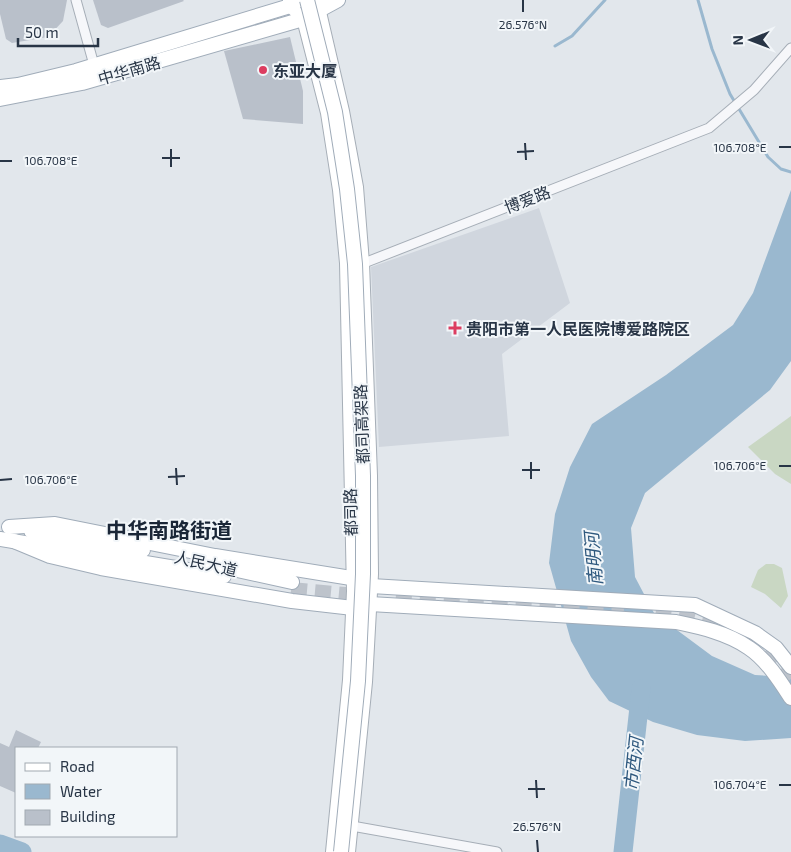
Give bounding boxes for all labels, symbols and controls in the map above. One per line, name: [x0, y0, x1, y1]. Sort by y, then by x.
scale bar: [18, 15, 98, 47]
north arrow: [726, 15, 776, 65]
text: 26.576°N: [499, 17, 547, 31]
text: 50 m: [25, 23, 59, 41]
text: N: [729, 35, 746, 45]
street label: 中华南路: [96, 52, 162, 88]
place label: 东亚大厦: [273, 61, 337, 80]
marker: 东亚大厦: [257, 64, 269, 76]
text: 106.708°E: [714, 140, 767, 154]
text: 106.708°E: [25, 153, 78, 167]
street label: 博爱路: [501, 182, 553, 216]
place label: 贵阳市第一人民医院博爱路院区: [466, 319, 690, 338]
marker: 贵阳市第一人民医院博爱路院区: [448, 321, 462, 335]
street label: 都司高架路: [350, 384, 372, 464]
text: 106.706°E: [714, 458, 767, 472]
text: 106.706°E: [25, 472, 78, 486]
street label: 都司路: [340, 488, 360, 536]
district label: 中华南路街道: [106, 517, 232, 542]
water label: 南明河: [579, 528, 606, 587]
street label: 人民大道: [173, 547, 239, 579]
water label: 市西河: [619, 733, 647, 792]
legend: [15, 747, 178, 837]
text: Road: [60, 757, 95, 775]
text: 106.704°E: [713, 777, 767, 791]
text: Water: [60, 782, 102, 800]
text: Building: [60, 807, 116, 825]
text: 26.576°N: [513, 819, 561, 833]

